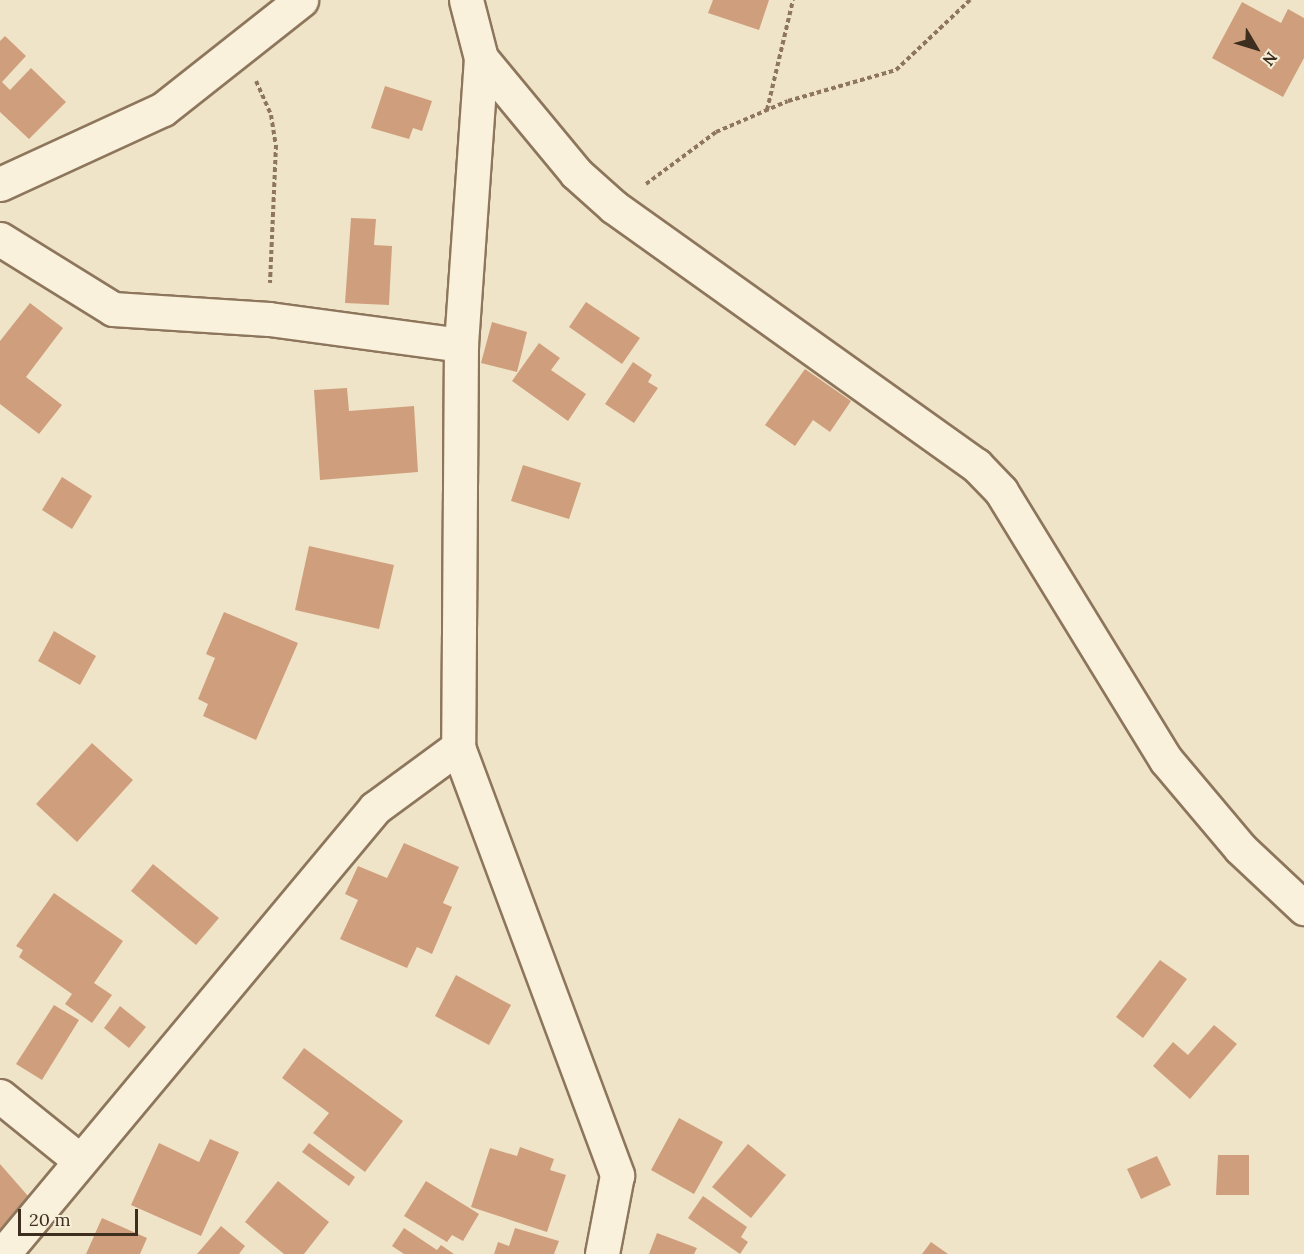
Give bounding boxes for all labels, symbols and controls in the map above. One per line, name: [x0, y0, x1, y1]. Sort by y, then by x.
north arrow: [1226, 18, 1286, 78]
text: N: [1258, 48, 1282, 70]
scale bar: [21, 1197, 141, 1235]
text: 20 m: [29, 1208, 71, 1231]

